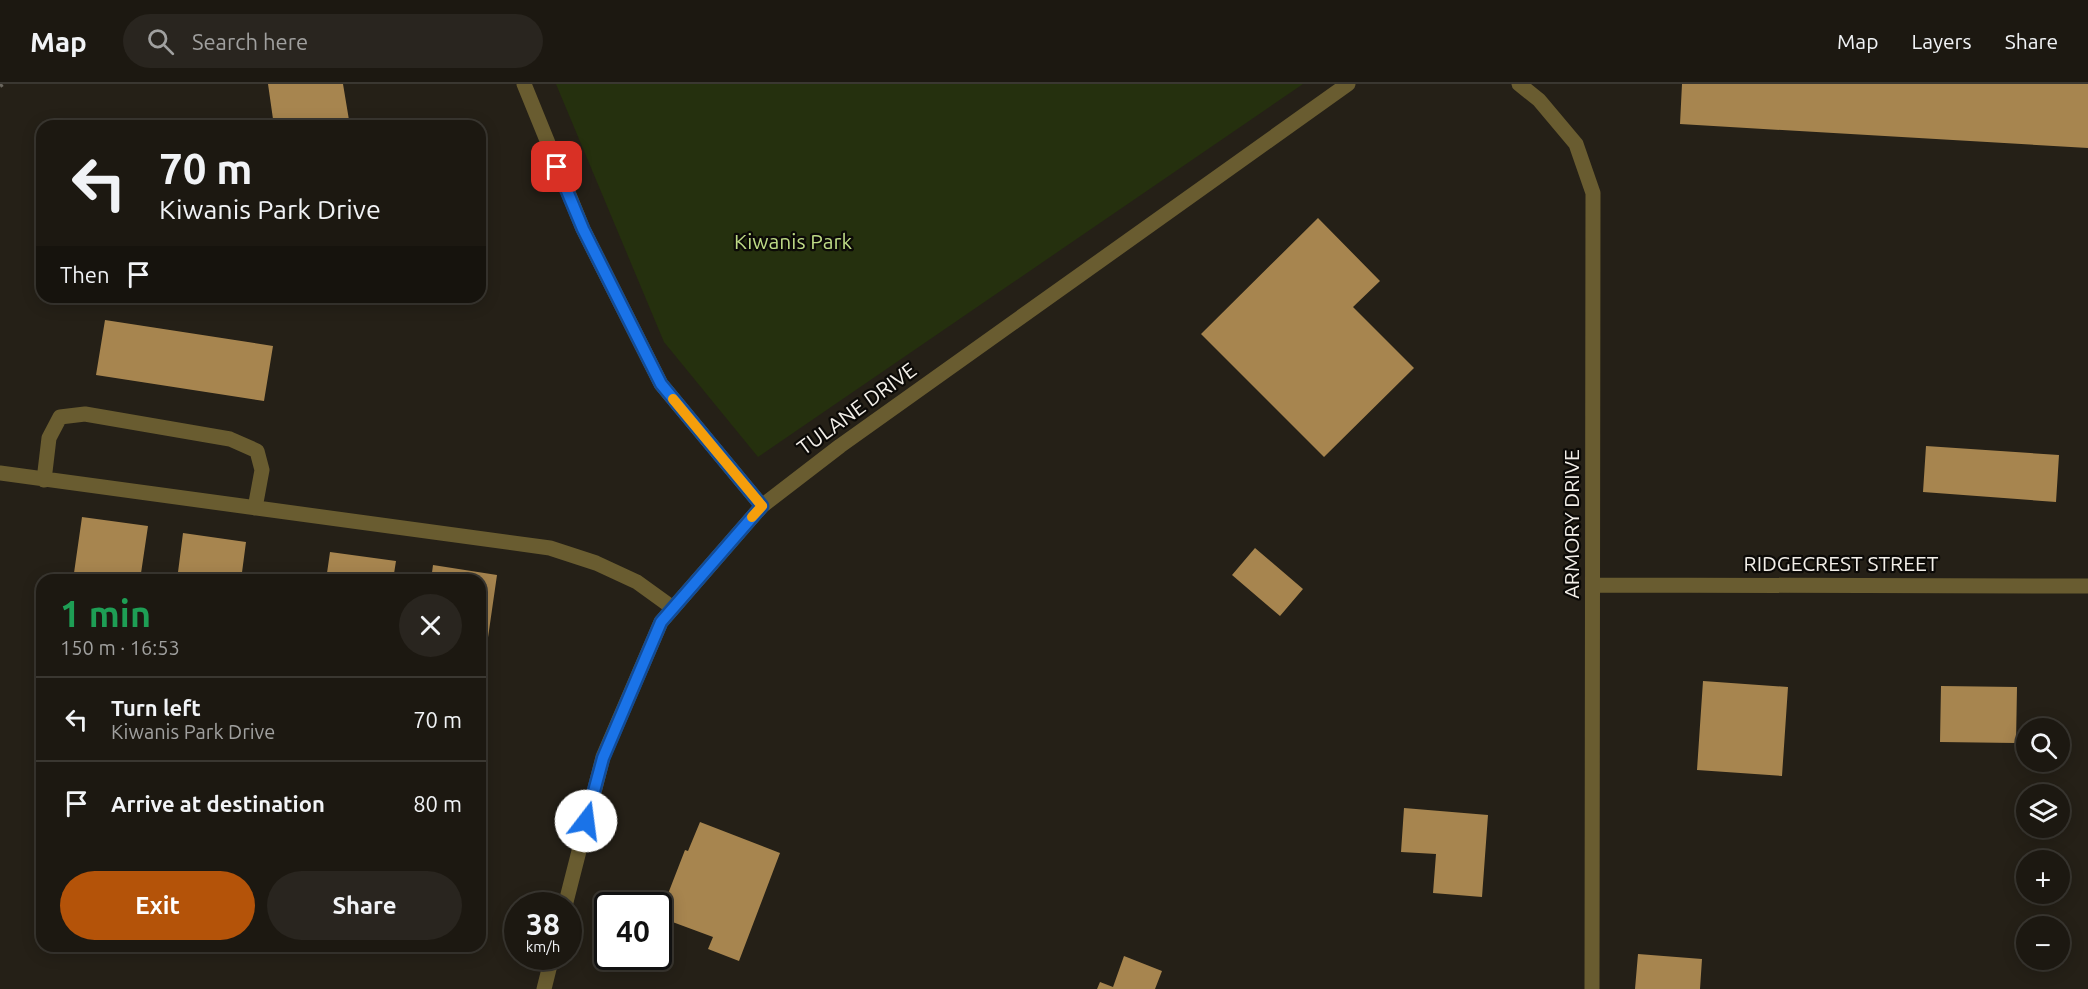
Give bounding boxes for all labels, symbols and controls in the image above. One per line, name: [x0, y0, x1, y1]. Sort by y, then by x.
search box: [123, 14, 543, 68]
icon: search: [144, 25, 177, 58]
text: Map: [30, 26, 87, 57]
text: Search here: [192, 29, 308, 54]
text: Map: [1837, 29, 1878, 53]
text: Layers: [1911, 29, 1972, 53]
text: Share: [2005, 29, 2058, 53]
pin: [531, 141, 582, 192]
icon: left: [60, 144, 138, 222]
text: 70 m: [159, 145, 253, 192]
icon: arrive: [540, 150, 573, 183]
text: Kiwanis Park Drive: [159, 194, 381, 224]
park label: Kiwanis Park: [734, 229, 852, 253]
icon: arrive: [122, 258, 155, 291]
text: Then: [60, 262, 110, 287]
street label: TULANE DRIVE: [792, 357, 920, 459]
street label: ARMORY DRIVE: [1559, 449, 1583, 599]
street label: RIDGECREST STREET: [1744, 551, 1939, 575]
text: 1 min: [60, 593, 151, 634]
button: close: [399, 594, 462, 657]
text: 150 m · 16:53: [60, 636, 180, 659]
text: Turn left: [111, 695, 201, 720]
icon: left: [60, 703, 93, 736]
text: 70 m: [413, 707, 462, 732]
map controls: [2016, 718, 2070, 970]
button: search: [2016, 718, 2070, 772]
text: Kiwanis Park Drive: [111, 720, 275, 743]
button: layers: [2016, 784, 2070, 838]
icon: arrive: [60, 787, 93, 820]
position arrow: [554, 789, 618, 853]
text: Arrive at destination: [111, 791, 325, 816]
text: 80 m: [413, 791, 462, 816]
button: +: [2016, 850, 2070, 904]
button: Exit: [60, 871, 255, 940]
button: Share: [267, 871, 462, 940]
speed limit sign: 40: [594, 892, 672, 970]
text: 38: [526, 907, 560, 941]
button: −: [2016, 916, 2070, 970]
text: km/h: [526, 938, 560, 955]

